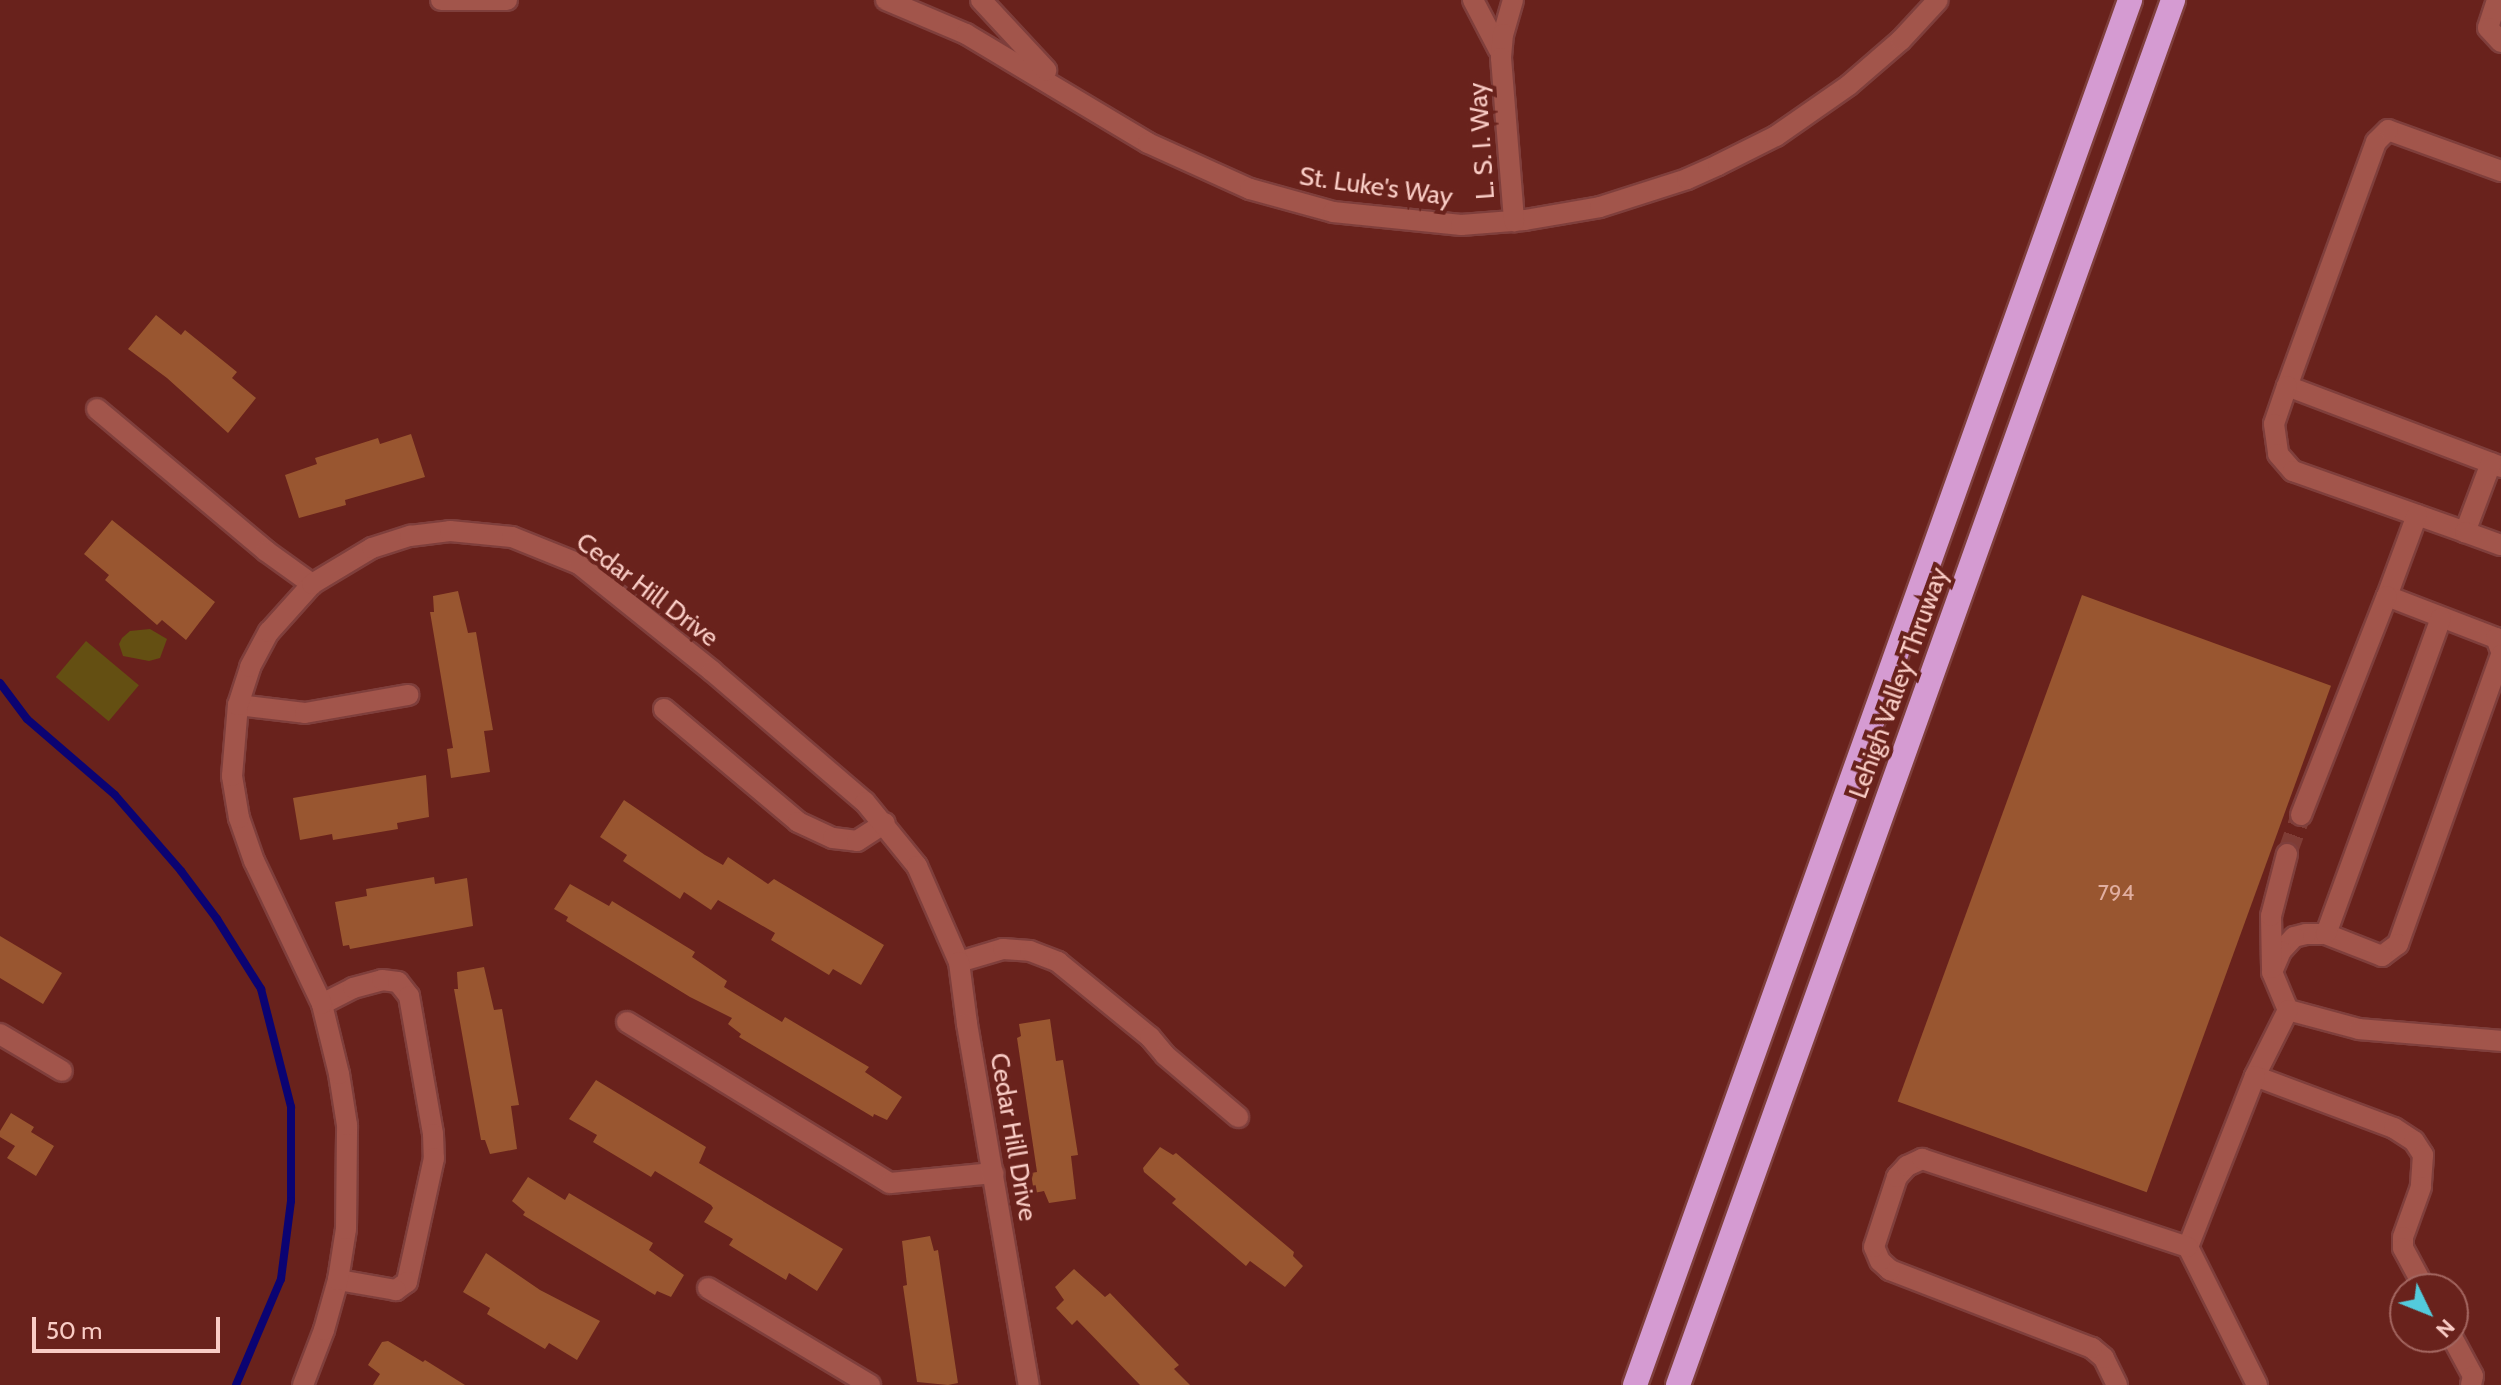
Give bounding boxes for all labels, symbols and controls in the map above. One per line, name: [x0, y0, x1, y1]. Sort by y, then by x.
street label: L. S. I. Way: [1462, 81, 1502, 201]
street label: St. Luke's Way: [1297, 161, 1455, 213]
street label: Cedar Hill Drive: [570, 526, 724, 654]
street label: Lehigh Valley Thruway: [1843, 563, 1955, 803]
house number: 794: [2098, 880, 2134, 906]
street label: Cedar Hill Drive: [983, 1051, 1043, 1223]
north arrow: [2389, 1273, 2469, 1353]
scale bar: [36, 1301, 224, 1351]
text: N: [2430, 1313, 2461, 1343]
text: 50 m: [46, 1316, 102, 1345]

